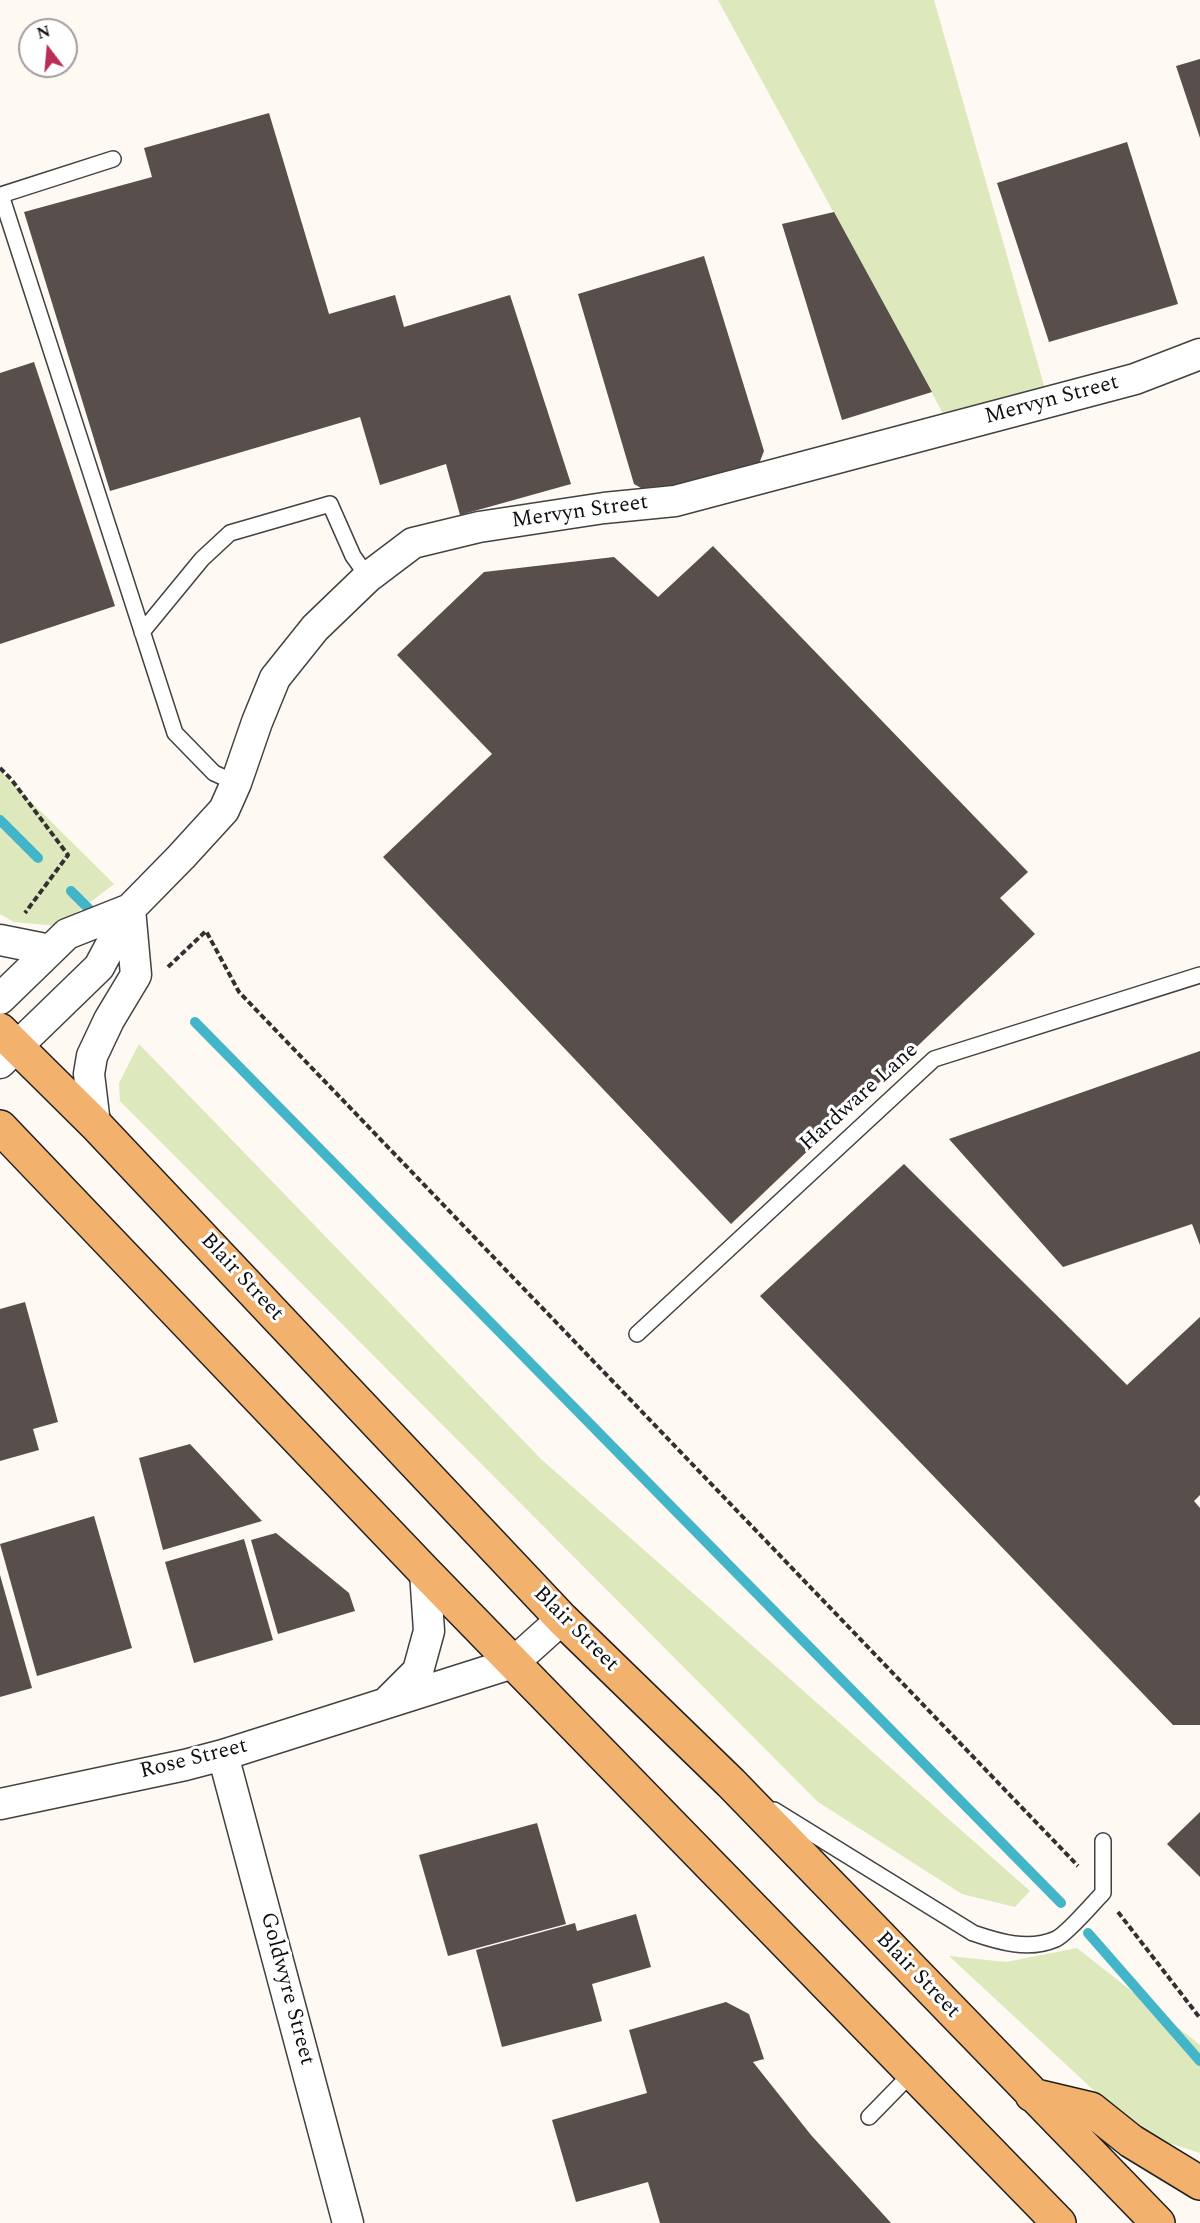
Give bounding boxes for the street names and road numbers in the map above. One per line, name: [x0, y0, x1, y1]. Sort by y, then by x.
street label: Mervyn Street: [982, 370, 1122, 432]
street label: Mervyn Street: [510, 490, 650, 536]
street label: Hardware Lane: [795, 1038, 925, 1158]
street label: Blair Street: [194, 1229, 288, 1327]
street label: Blair Street: [527, 1582, 623, 1678]
street label: Rose Street: [138, 1734, 250, 1786]
street label: Goldwyre Street: [253, 1910, 319, 2068]
street label: Blair Street: [869, 1927, 965, 2025]

